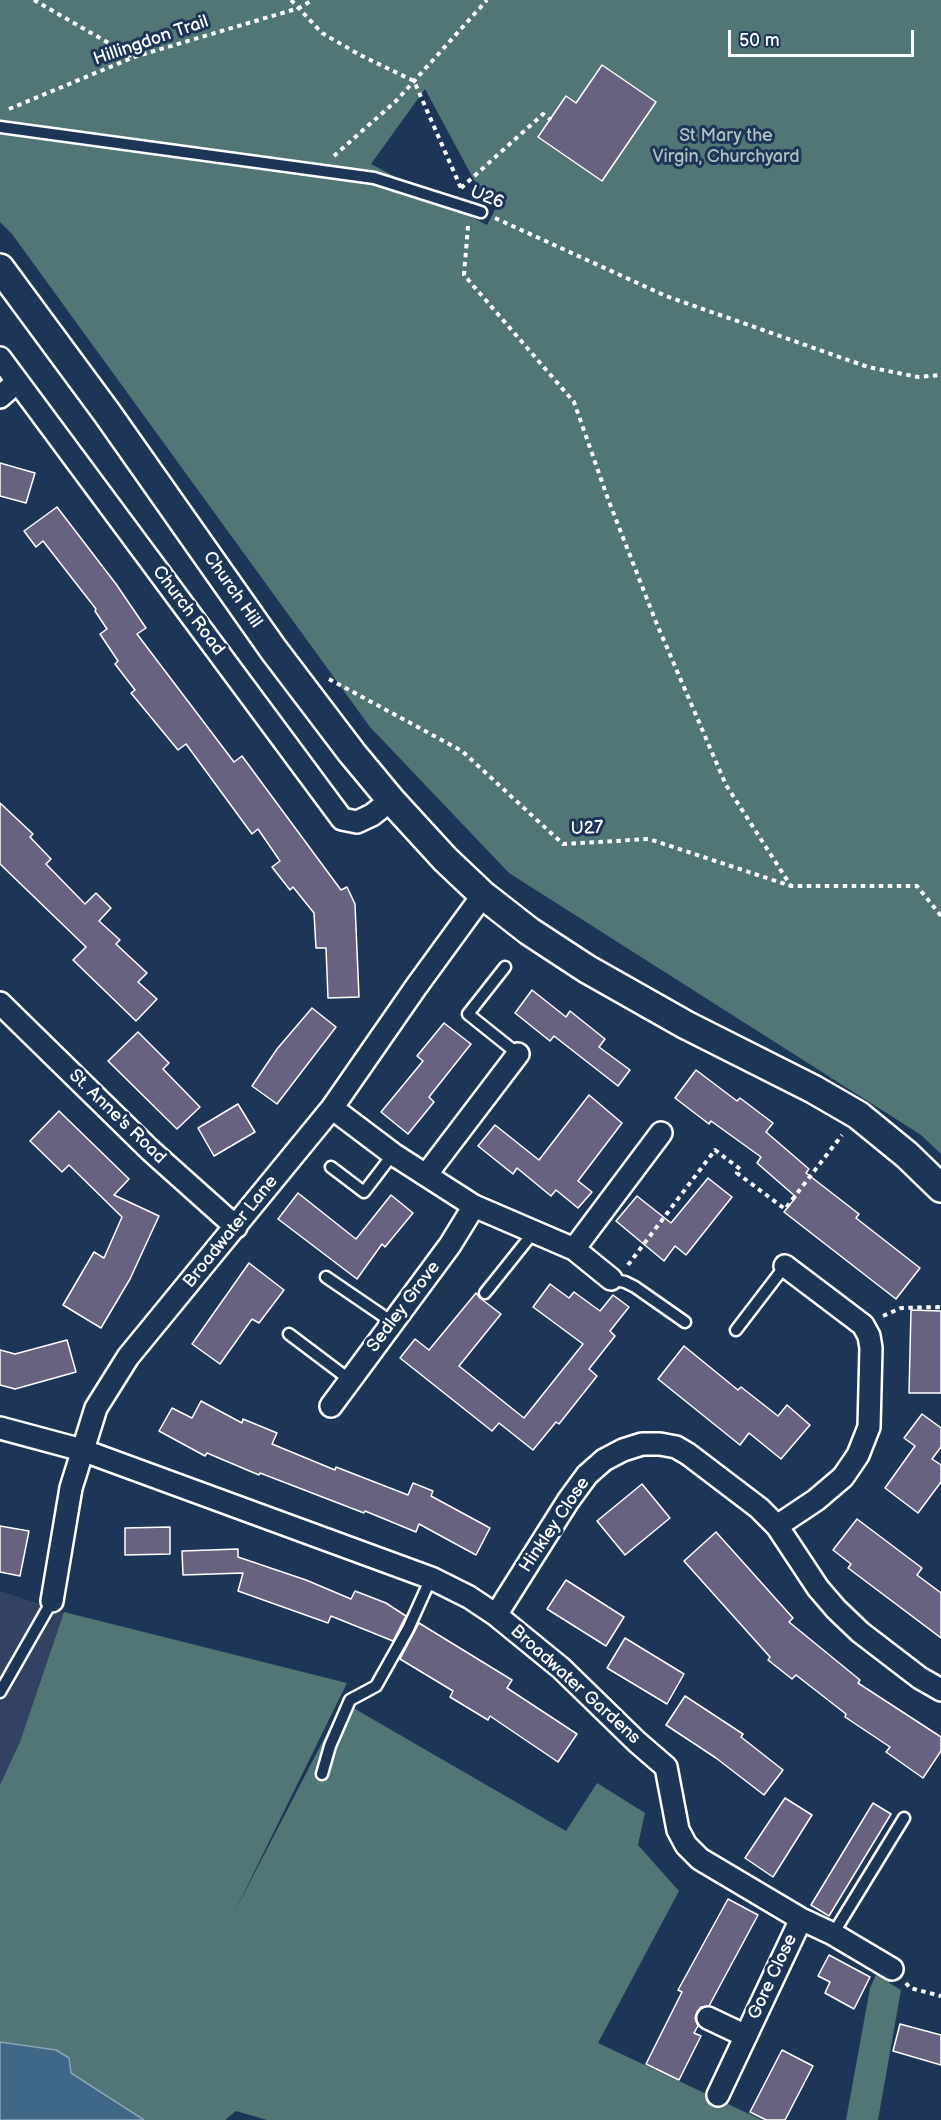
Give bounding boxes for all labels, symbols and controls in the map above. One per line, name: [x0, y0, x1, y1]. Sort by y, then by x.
street label: Hillingdon Trail: [91, 11, 211, 71]
scale bar: [731, 18, 917, 56]
text: 50 m: [739, 30, 780, 51]
park label: St Mary the Virgin, Churchyard: [652, 125, 800, 168]
street label: U26: [467, 182, 507, 214]
street label: Church Hill: [198, 548, 266, 632]
street label: Church Road: [147, 562, 229, 660]
street label: U27: [570, 817, 604, 841]
street label: St. Anne's Road: [64, 1065, 170, 1169]
street label: Broadwater Lane: [179, 1171, 283, 1293]
street label: Sedley Grove: [363, 1257, 445, 1357]
street label: Hinkley Close: [515, 1473, 595, 1577]
street label: Broadwater Gardens: [506, 1621, 644, 1749]
street label: Gore Close: [744, 1931, 802, 2023]

